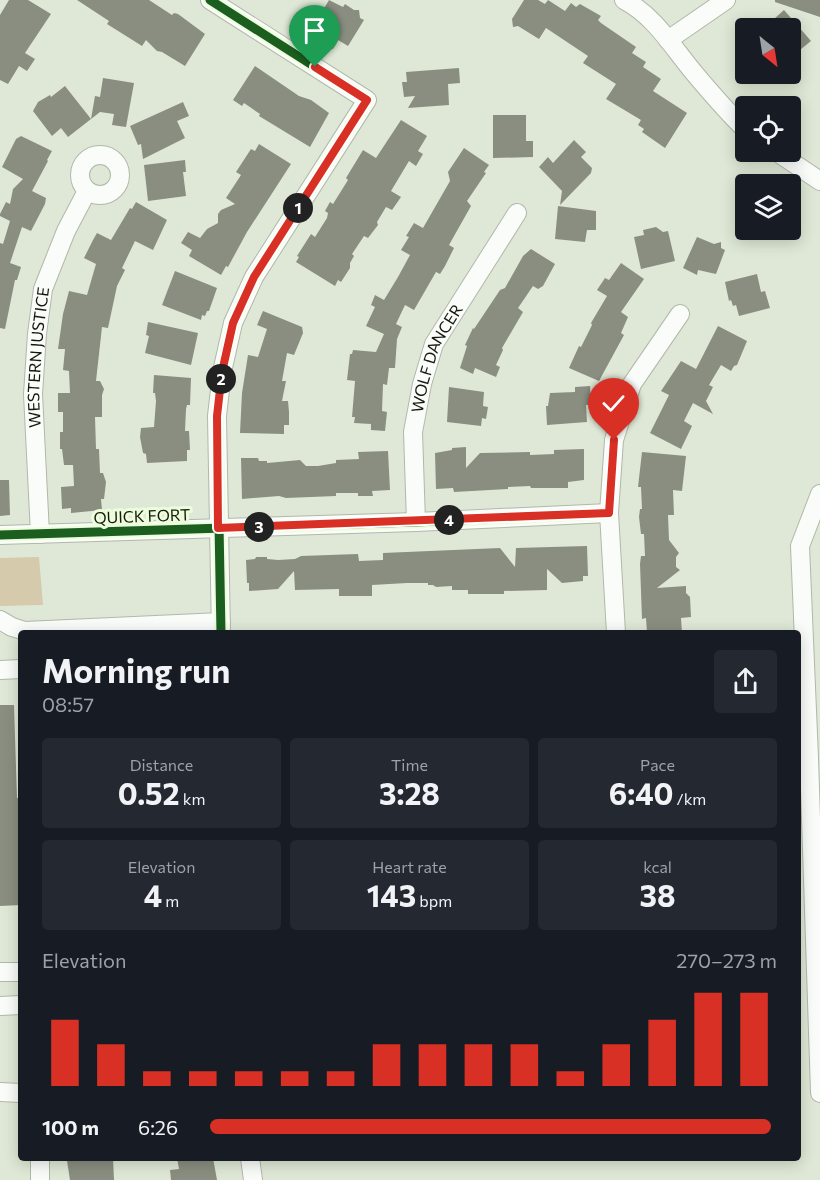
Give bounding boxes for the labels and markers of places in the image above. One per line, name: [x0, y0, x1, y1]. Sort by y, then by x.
pin: [289, 5, 340, 67]
pin: 1: [283, 193, 313, 223]
pin: 2: [206, 364, 236, 394]
pin: [588, 378, 639, 440]
pin: 4: [434, 505, 464, 535]
pin: 3: [244, 512, 274, 542]

